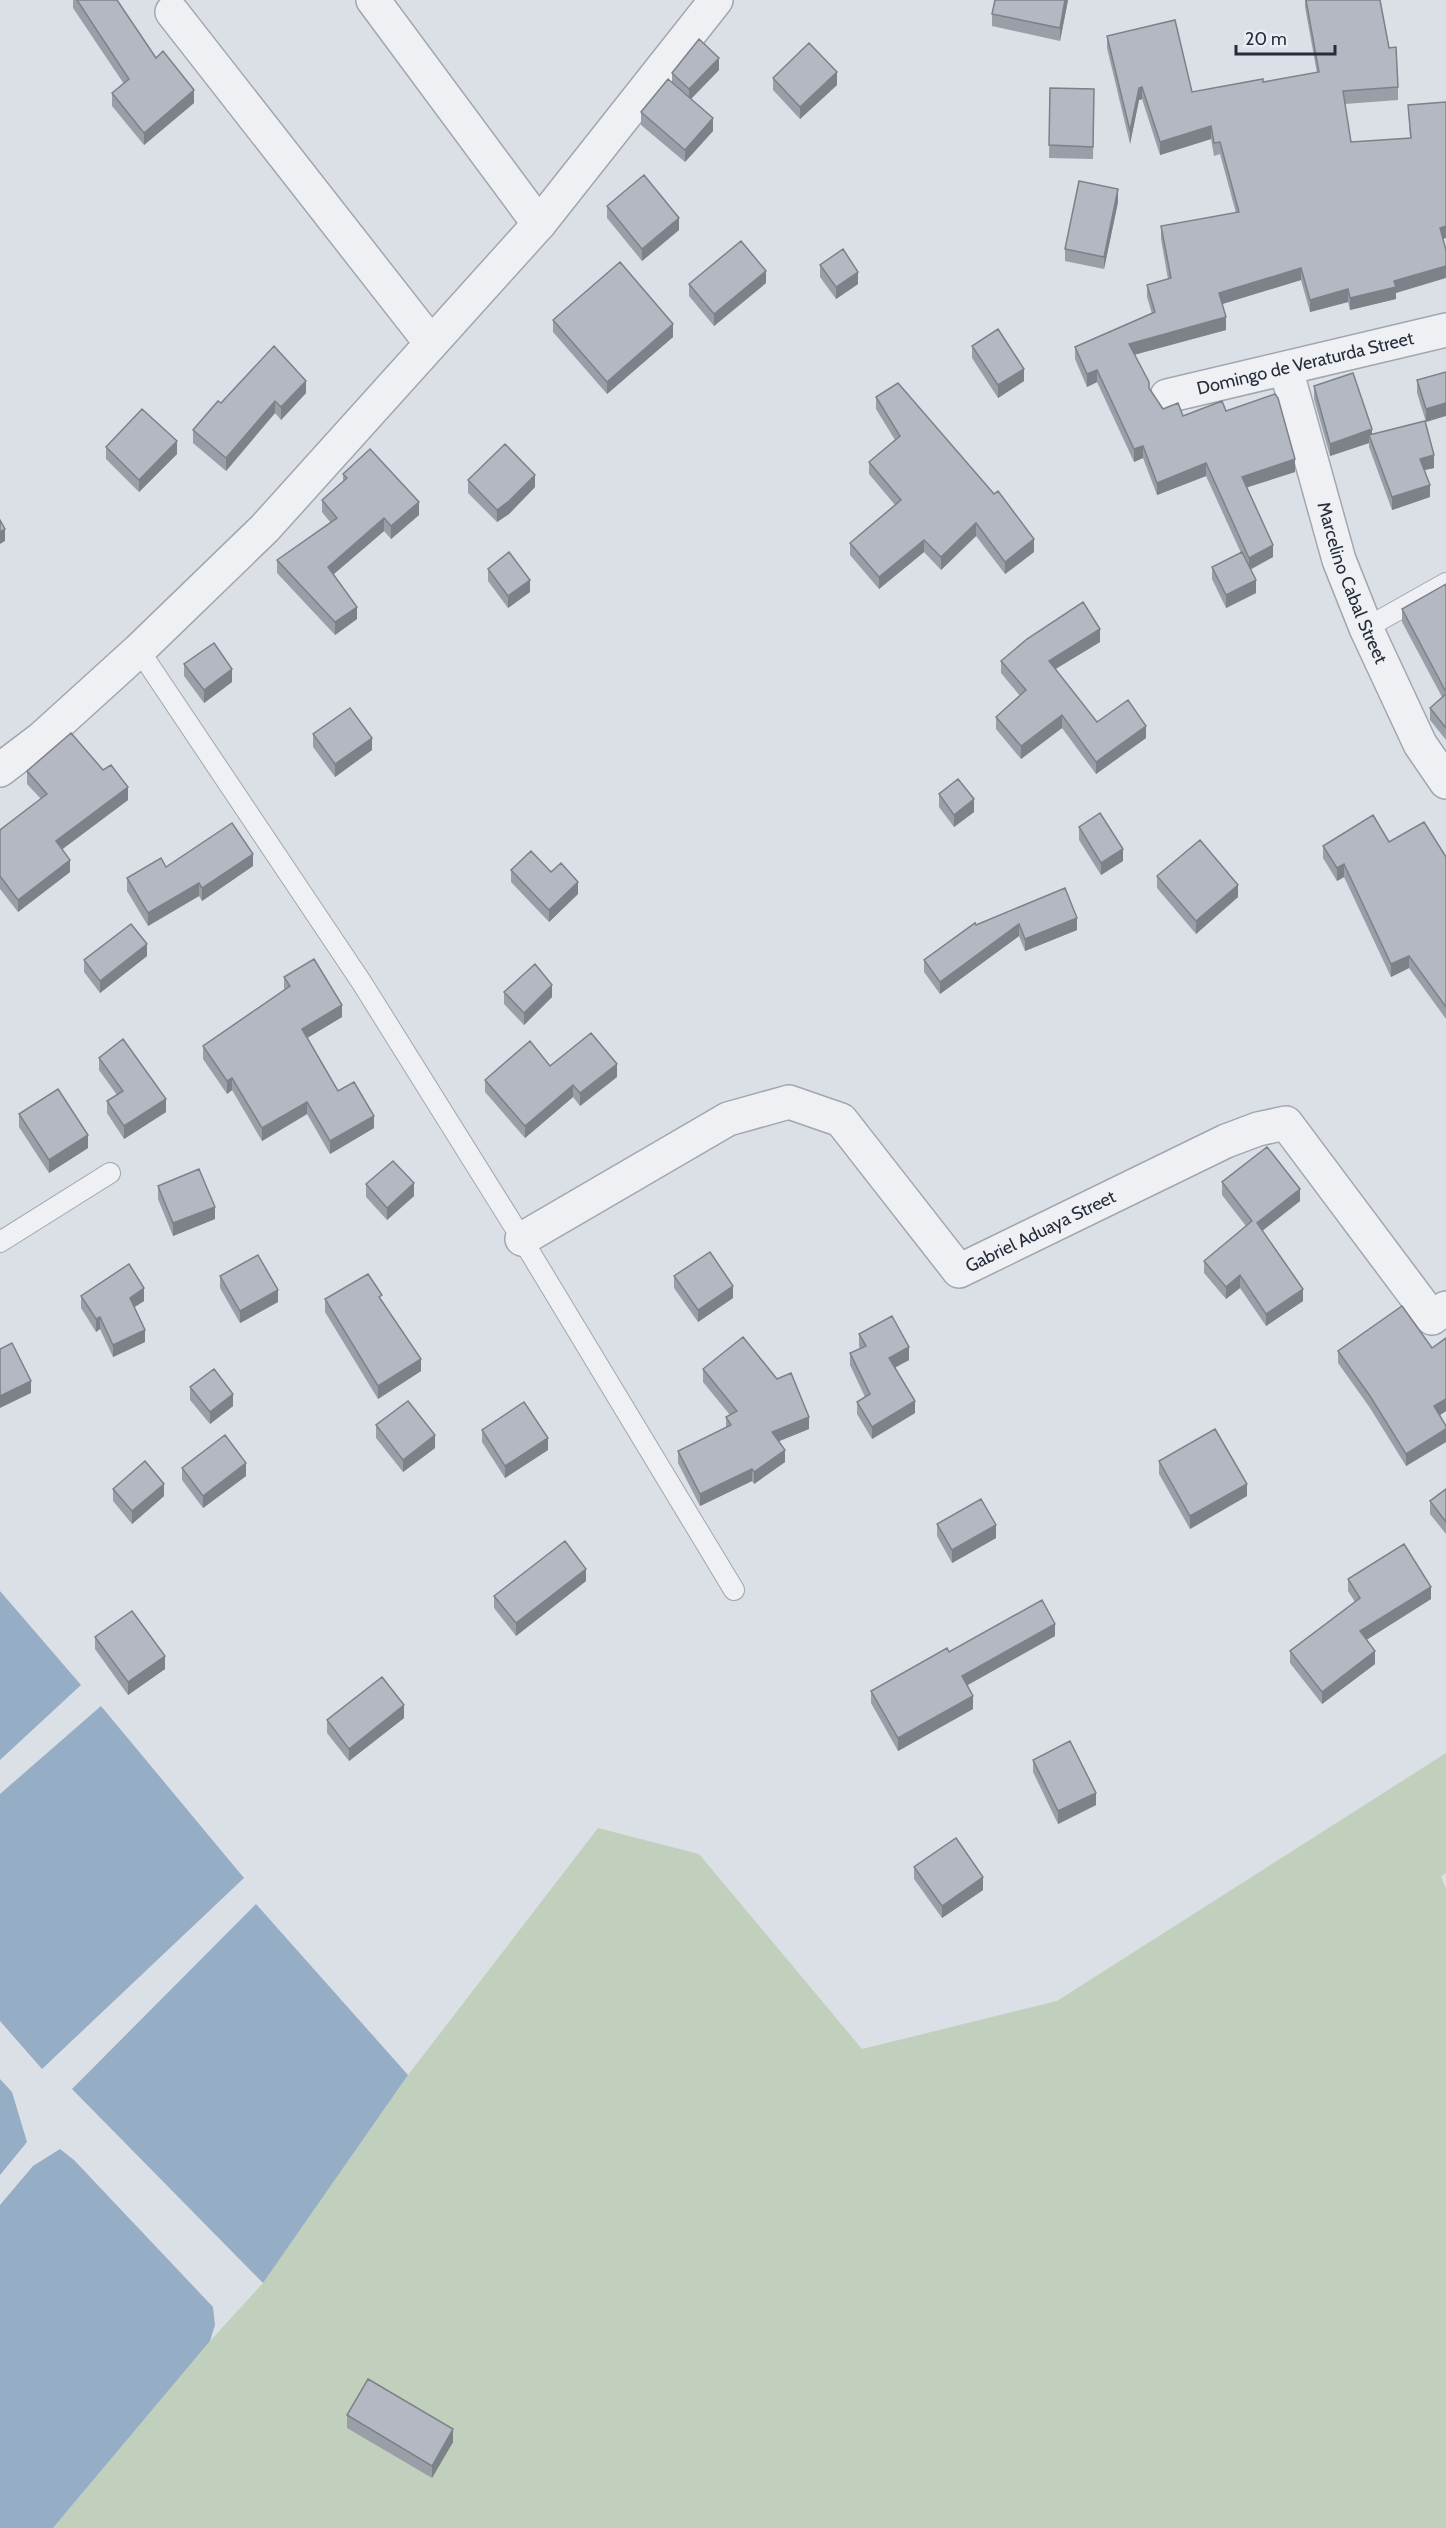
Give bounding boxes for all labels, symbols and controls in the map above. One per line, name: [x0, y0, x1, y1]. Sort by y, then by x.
scale bar: [1236, 18, 1335, 56]
text: 20 m: [1245, 28, 1287, 50]
street label: Domingo de Veraturda Street: [1195, 327, 1416, 400]
street label: Marcelino Cabal Street: [1312, 500, 1392, 667]
street label: Gabriel Aduaya Street: [962, 1185, 1119, 1277]

